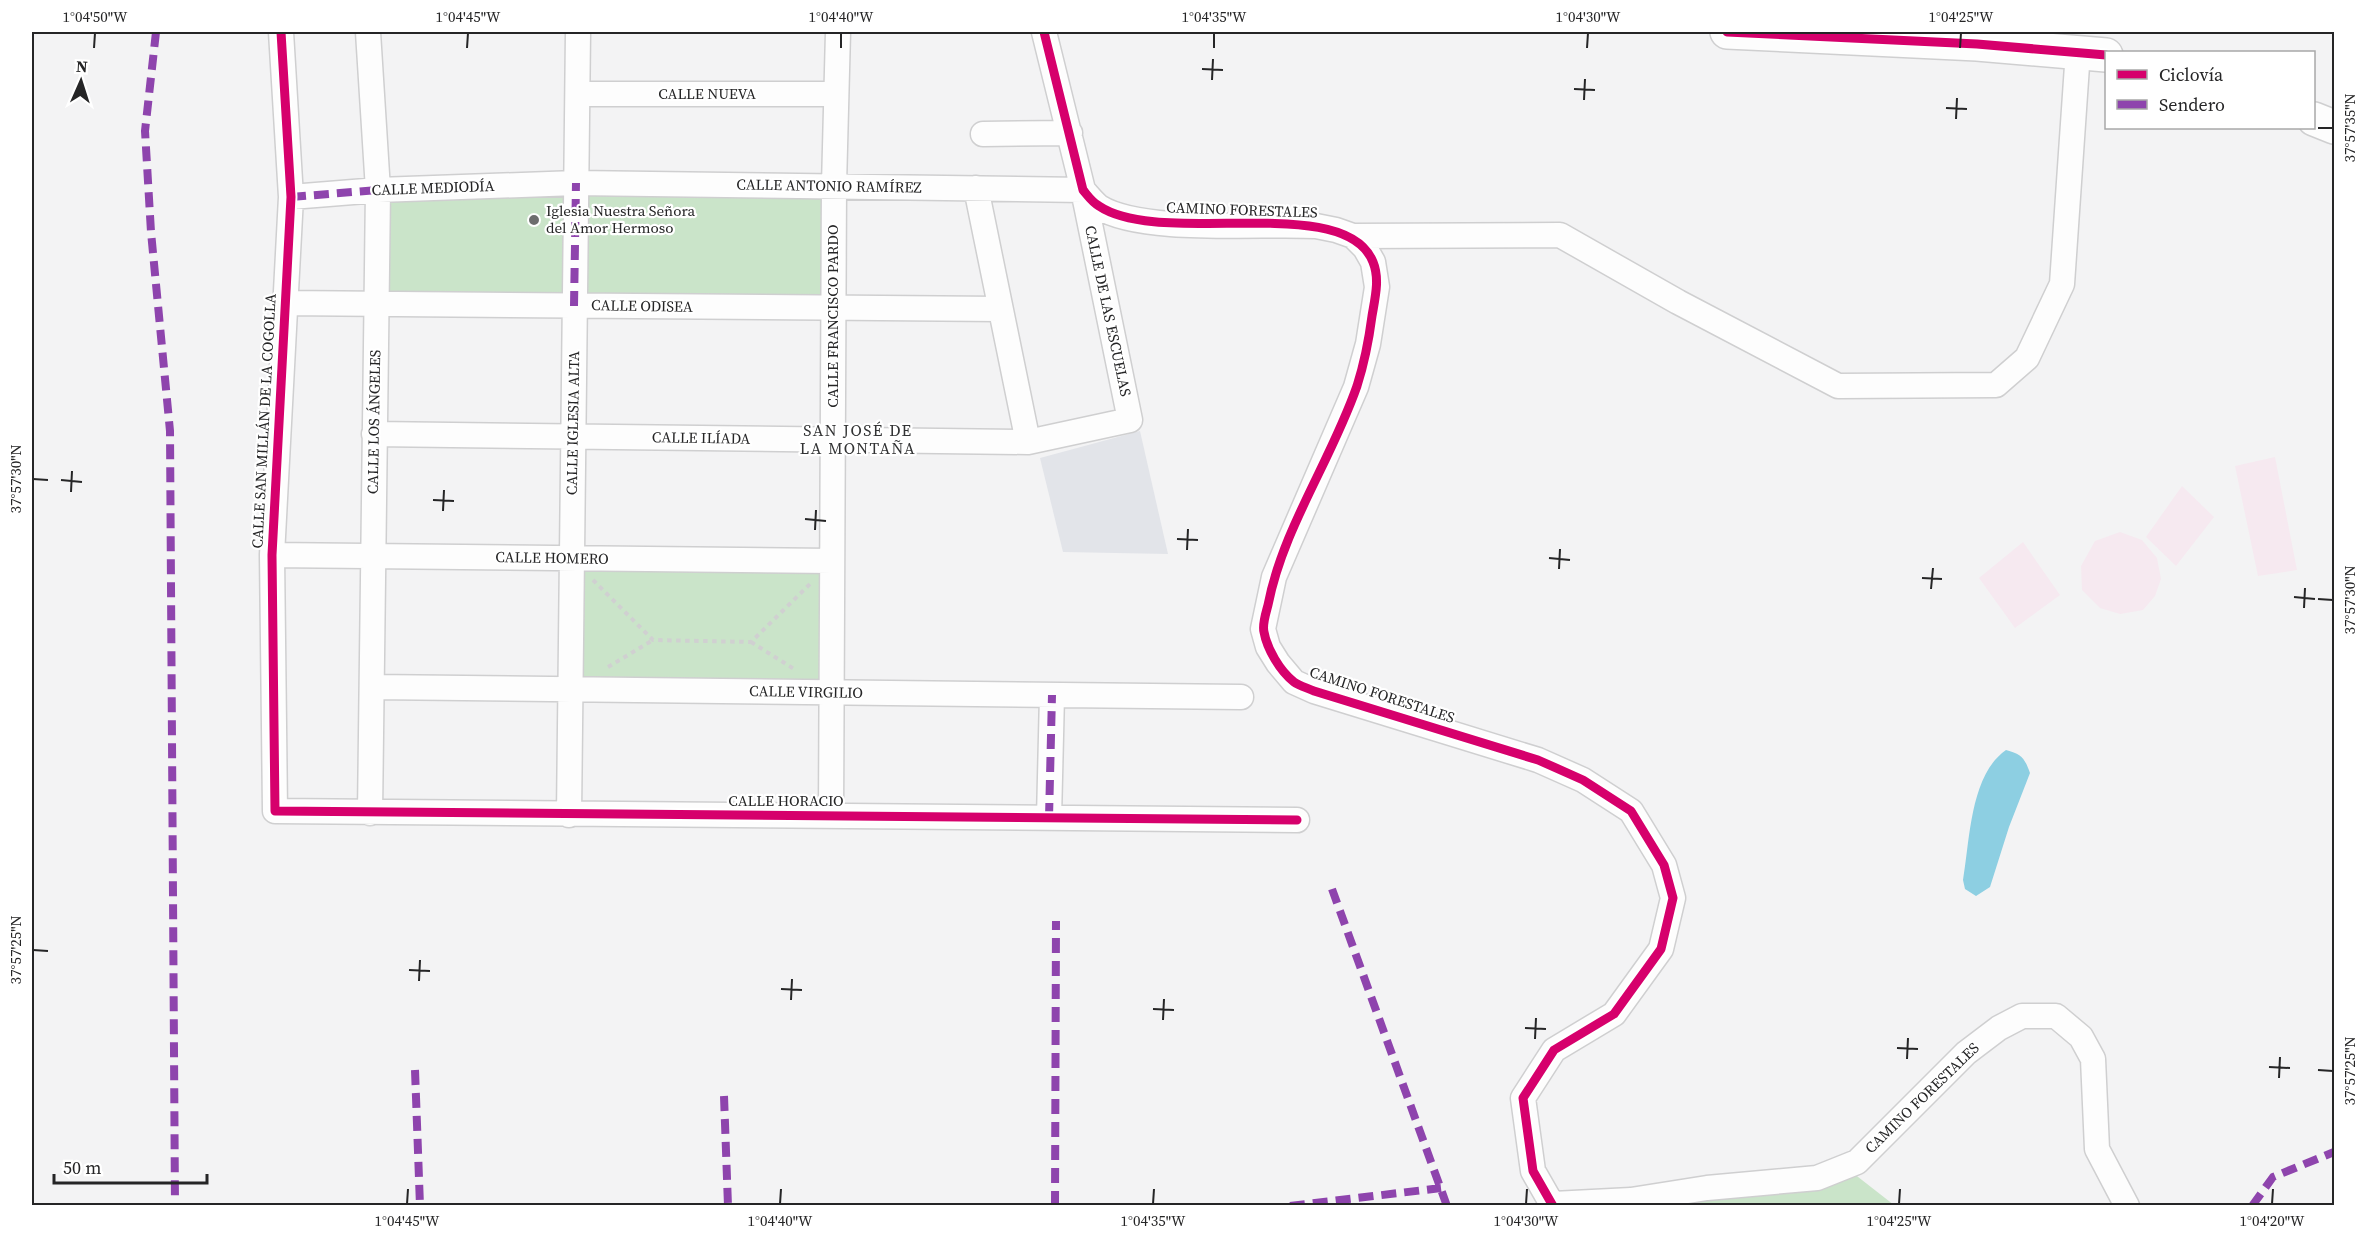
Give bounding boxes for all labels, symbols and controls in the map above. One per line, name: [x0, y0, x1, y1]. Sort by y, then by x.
text: 1°04'50"W: [63, 6, 128, 27]
text: 1°04'45"W: [436, 6, 501, 27]
text: 1°04'40"W: [809, 6, 874, 27]
text: 1°04'35"W: [1182, 6, 1247, 27]
text: 1°04'30"W: [1556, 6, 1621, 27]
text: 1°04'25"W: [1929, 6, 1994, 27]
north arrow: [51, 51, 111, 111]
legend: [2105, 51, 2315, 129]
text: N: [75, 55, 89, 77]
text: Ciclovía: [2159, 62, 2224, 87]
street label: CALLE NUEVA: [658, 83, 756, 104]
text: Sendero: [2159, 92, 2225, 117]
text: 37°57'35"N: [2339, 93, 2360, 163]
street label: CALLE ANTONIO RAMÍREZ: [736, 173, 922, 198]
street label: CALLE MEDIODÍA: [371, 175, 495, 200]
street label: CAMINO FORESTALES: [1166, 196, 1318, 223]
place label: Iglesia Nuestra Señora del Amor Hermoso: [546, 200, 696, 238]
marker: Iglesia Nuestra Señora del Amor Hermoso: [527, 213, 541, 227]
street label: CALLE FRANCISCO PARDO: [822, 224, 843, 408]
street label: CALLE DE LAS ESCUELAS: [1080, 224, 1137, 399]
street label: CALLE SAN MILLÁN DE LA COGOLLA: [246, 293, 281, 549]
street label: CALLE ODISEA: [591, 294, 693, 317]
street label: CALLE LOS ÁNGELES: [362, 349, 385, 494]
street label: CALLE IGLESIA ALTA: [561, 351, 584, 495]
district label: SAN JOSÉ DE LA MONTAÑA: [800, 419, 916, 459]
street label: CALLE ILÍADA: [652, 426, 750, 449]
text: 37°57'30"N: [5, 444, 26, 514]
street label: CALLE HOMERO: [495, 546, 609, 569]
text: 37°57'30"N: [2339, 565, 2360, 635]
street label: CAMINO FORESTALES: [1307, 661, 1458, 728]
street label: CALLE VIRGILIO: [749, 680, 863, 703]
street label: CALLE HORACIO: [728, 790, 844, 811]
text: 37°57'25"N: [5, 915, 26, 985]
text: 37°57'25"N: [2339, 1036, 2360, 1106]
street label: CAMINO FORESTALES: [1860, 1037, 1984, 1158]
scale bar: [54, 1147, 207, 1185]
text: 50 m: [63, 1155, 101, 1180]
text: 1°04'45"W: [375, 1210, 440, 1231]
text: 1°04'40"W: [748, 1210, 813, 1231]
text: 1°04'35"W: [1121, 1210, 1186, 1231]
text: 1°04'30"W: [1494, 1210, 1559, 1231]
text: 1°04'25"W: [1867, 1210, 1932, 1231]
text: 1°04'20"W: [2240, 1210, 2305, 1231]

